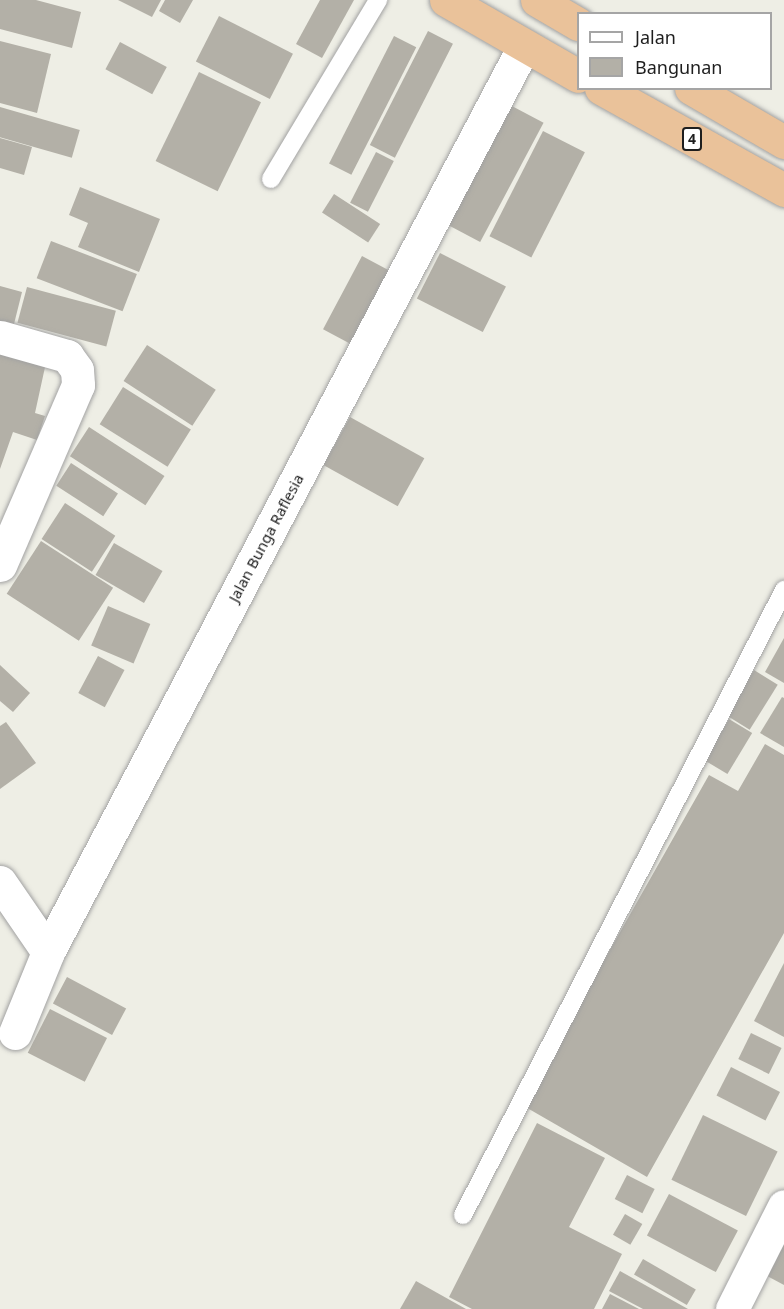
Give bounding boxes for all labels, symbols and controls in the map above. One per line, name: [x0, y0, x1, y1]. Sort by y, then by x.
legend: [577, 12, 772, 90]
text: Jalan: [635, 25, 676, 49]
text: Bangunan: [635, 55, 722, 79]
road number: 4: [682, 128, 702, 150]
street label: Jalan Bunga Raflesia: [225, 471, 307, 605]

